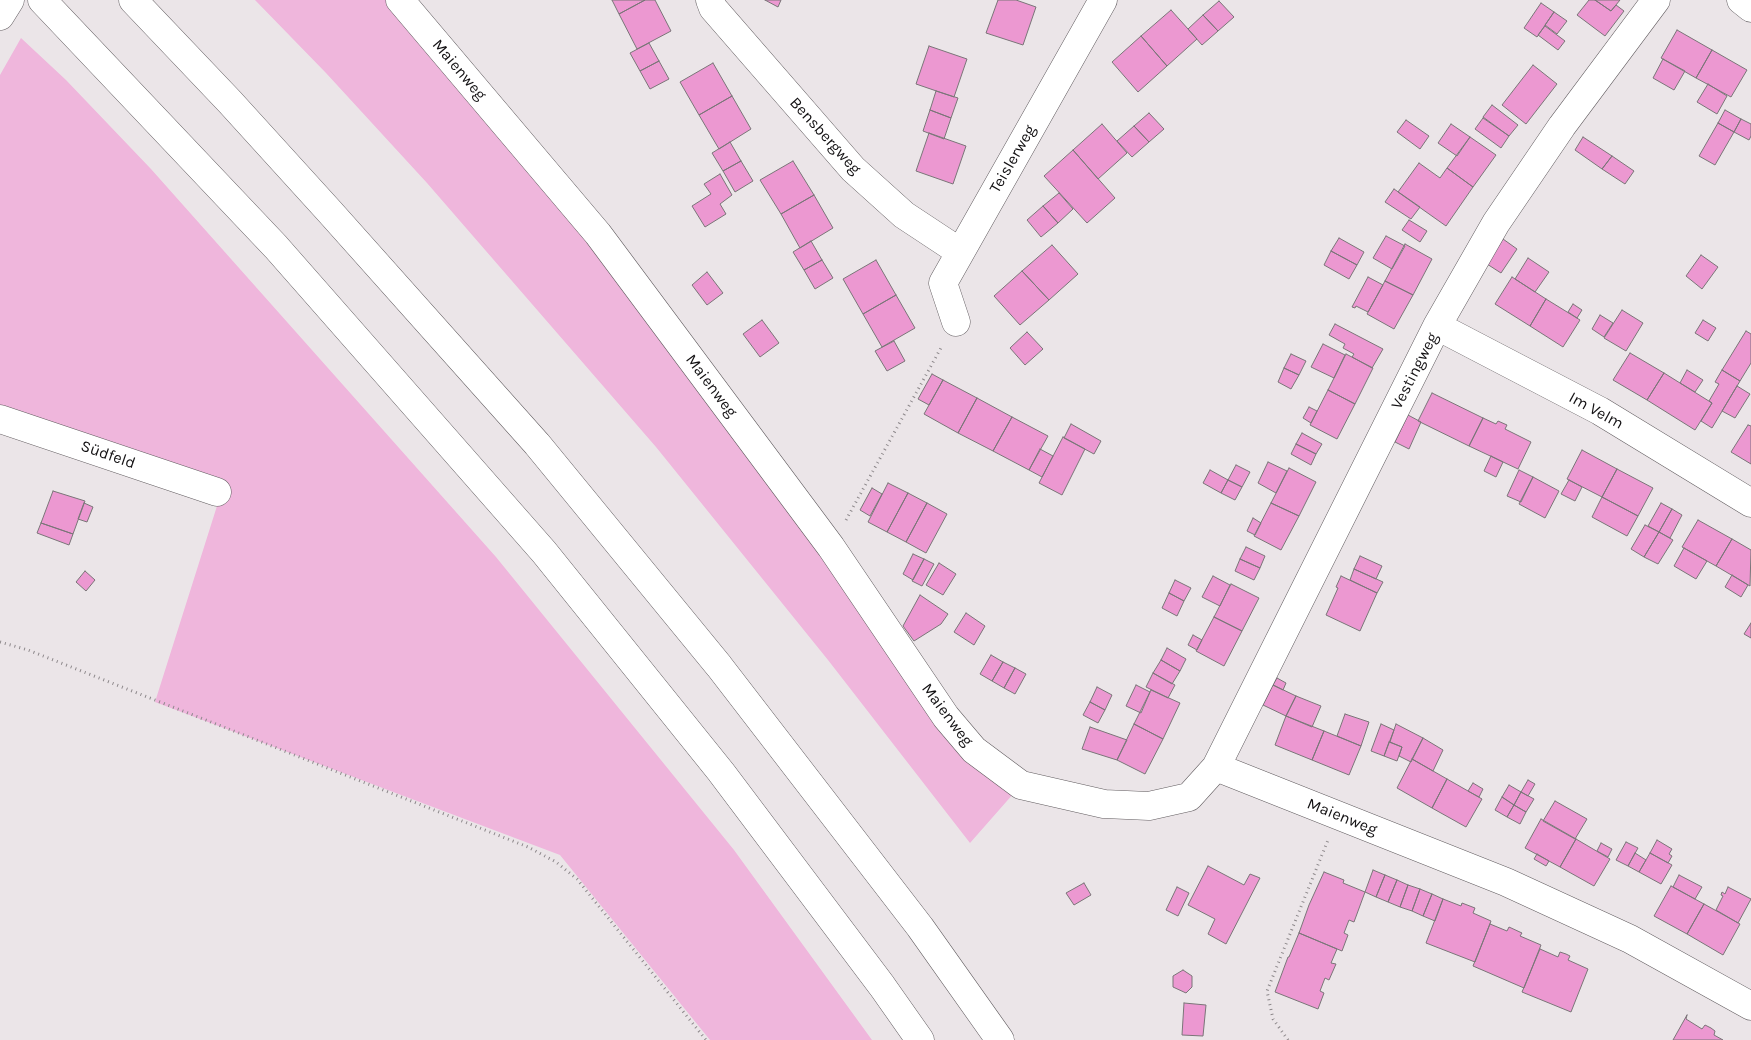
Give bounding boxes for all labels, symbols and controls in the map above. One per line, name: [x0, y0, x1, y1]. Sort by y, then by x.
street label: Maienweg: [428, 36, 490, 104]
street label: Bensbergweg: [785, 93, 865, 179]
street label: Teislerweg: [986, 121, 1040, 197]
street label: Vestingweg: [1388, 329, 1442, 413]
street label: Maienweg: [681, 351, 741, 421]
street label: Im Velm: [1565, 388, 1627, 434]
street label: Südfeld: [78, 437, 138, 473]
street label: Maienweg: [917, 680, 977, 750]
street label: Maienweg: [1304, 794, 1380, 840]

